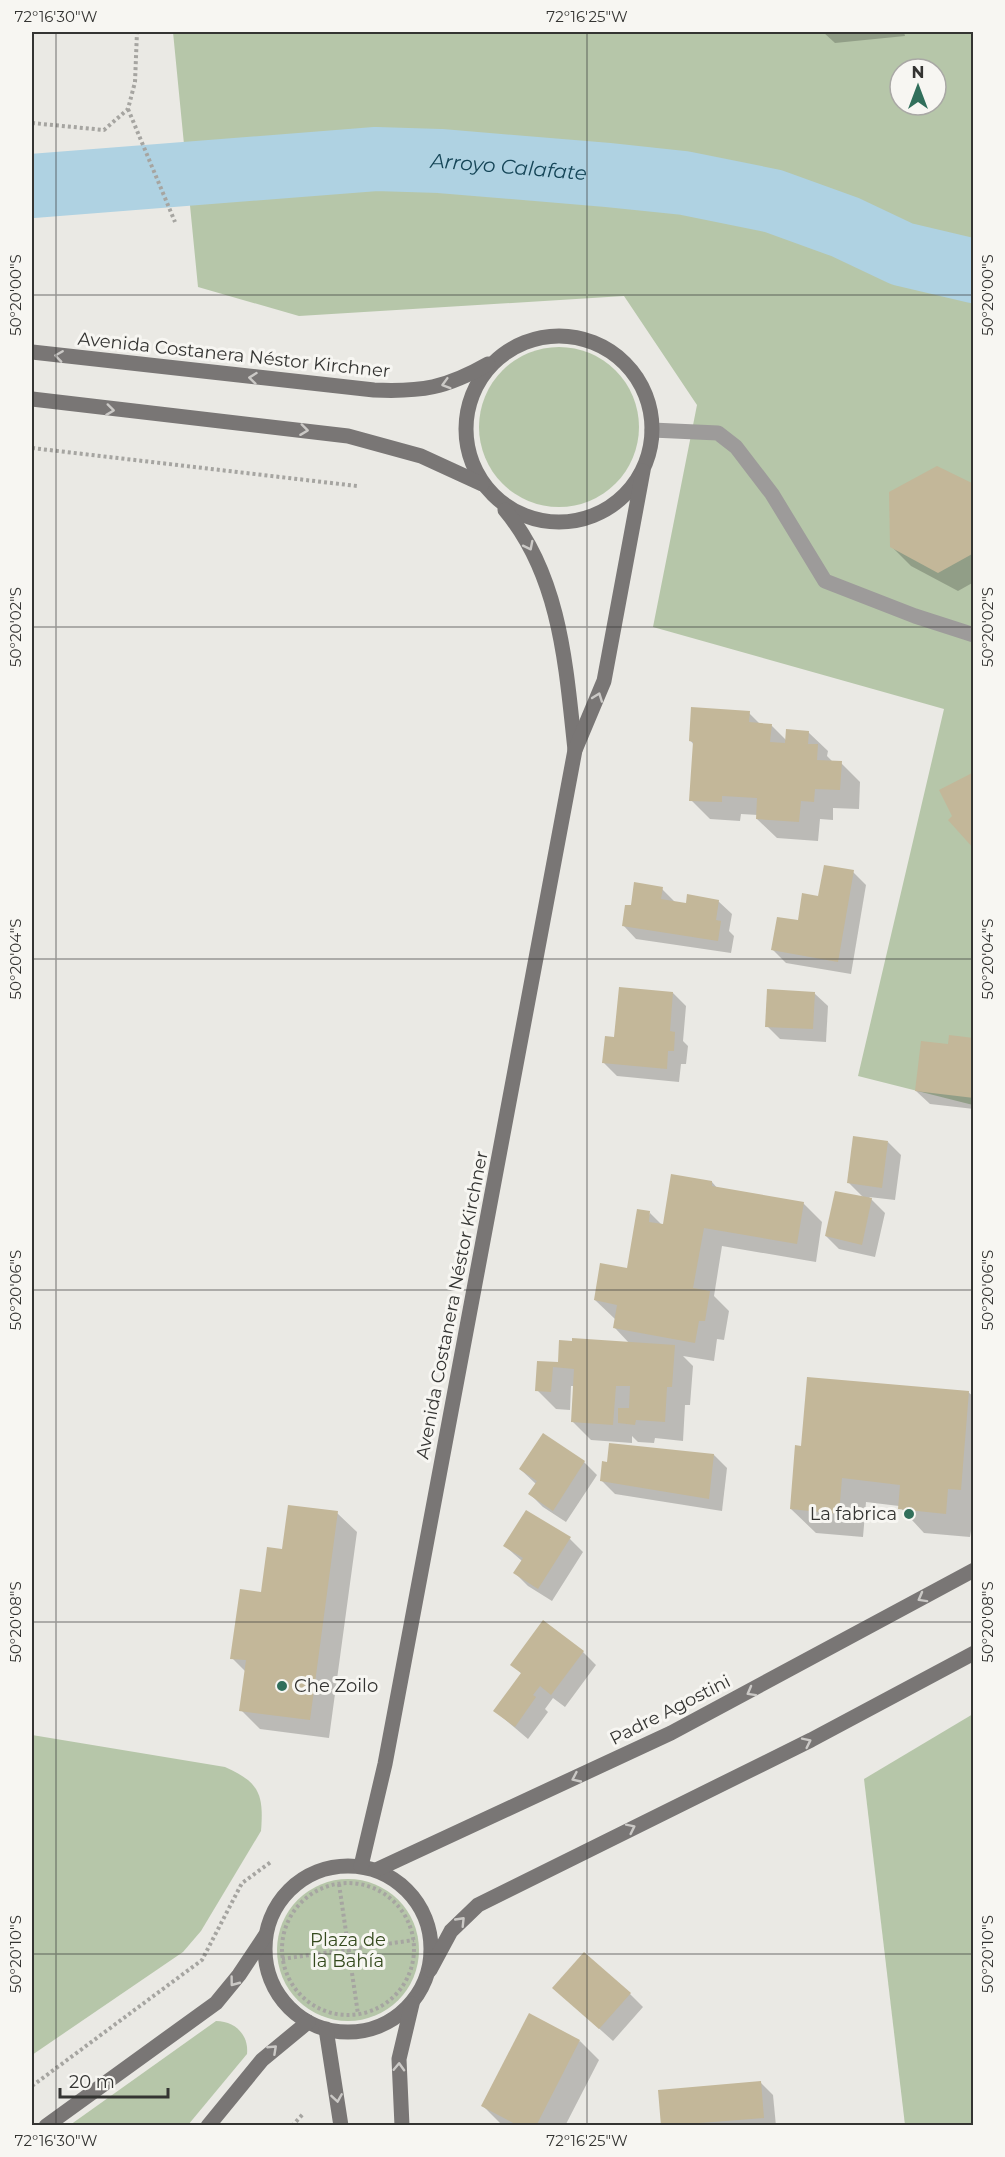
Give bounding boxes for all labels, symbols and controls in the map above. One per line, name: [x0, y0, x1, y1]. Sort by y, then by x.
text: 72°16'30"W: [15, 7, 98, 26]
text: 72°16'25"W: [546, 7, 628, 26]
north arrow: [888, 57, 948, 117]
text: N: [912, 63, 924, 82]
water label: Arroyo Calafate: [429, 149, 588, 185]
text: 50°20'00"S: [6, 254, 25, 336]
text: 50°20'00"S: [978, 254, 997, 336]
street label: Avenida Costanera Néstor Kirchner: [77, 328, 391, 382]
one-way arrow: [54, 350, 64, 362]
one-way arrow: [248, 372, 257, 385]
one-way arrow: [441, 377, 452, 389]
one-way arrow: [106, 403, 115, 416]
one-way arrow: [300, 423, 309, 435]
one-way arrow: [522, 540, 533, 550]
text: 50°20'02"S: [6, 587, 25, 667]
text: 50°20'02"S: [978, 587, 997, 667]
one-way arrow: [591, 692, 604, 702]
text: 50°20'04"S: [6, 918, 25, 1000]
text: 50°20'04"S: [978, 918, 997, 1000]
street label: Avenida Costanera Néstor Kirchner: [411, 1149, 493, 1461]
text: 50°20'06"S: [6, 1250, 25, 1330]
text: 50°20'06"S: [978, 1250, 997, 1330]
place label: La fabrica: [810, 1503, 897, 1525]
marker: La fabrica: [902, 1507, 916, 1521]
text: 50°20'08"S: [6, 1581, 25, 1663]
text: 50°20'08"S: [978, 1581, 997, 1663]
one-way arrow: [918, 1591, 928, 1602]
street label: Padre Agostini: [606, 1670, 734, 1750]
place label: Che Zoilo: [294, 1675, 378, 1697]
marker: Che Zoilo: [275, 1679, 289, 1693]
one-way arrow: [747, 1685, 757, 1696]
one-way arrow: [800, 1738, 811, 1750]
one-way arrow: [572, 1771, 583, 1783]
one-way arrow: [625, 1824, 636, 1835]
text: 50°20'10"S: [6, 1915, 25, 1993]
text: 50°20'10"S: [978, 1915, 997, 1993]
one-way arrow: [454, 1917, 465, 1927]
park label: Plaza de la Bahía: [310, 1929, 386, 1972]
one-way arrow: [230, 1975, 241, 1986]
one-way arrow: [267, 2045, 277, 2056]
scale bar: [60, 2061, 168, 2099]
one-way arrow: [392, 2063, 405, 2072]
text: 20 m: [69, 2071, 115, 2093]
one-way arrow: [330, 2094, 342, 2103]
text: 72°16'30"W: [15, 2131, 98, 2150]
text: 72°16'25"W: [546, 2131, 628, 2150]

